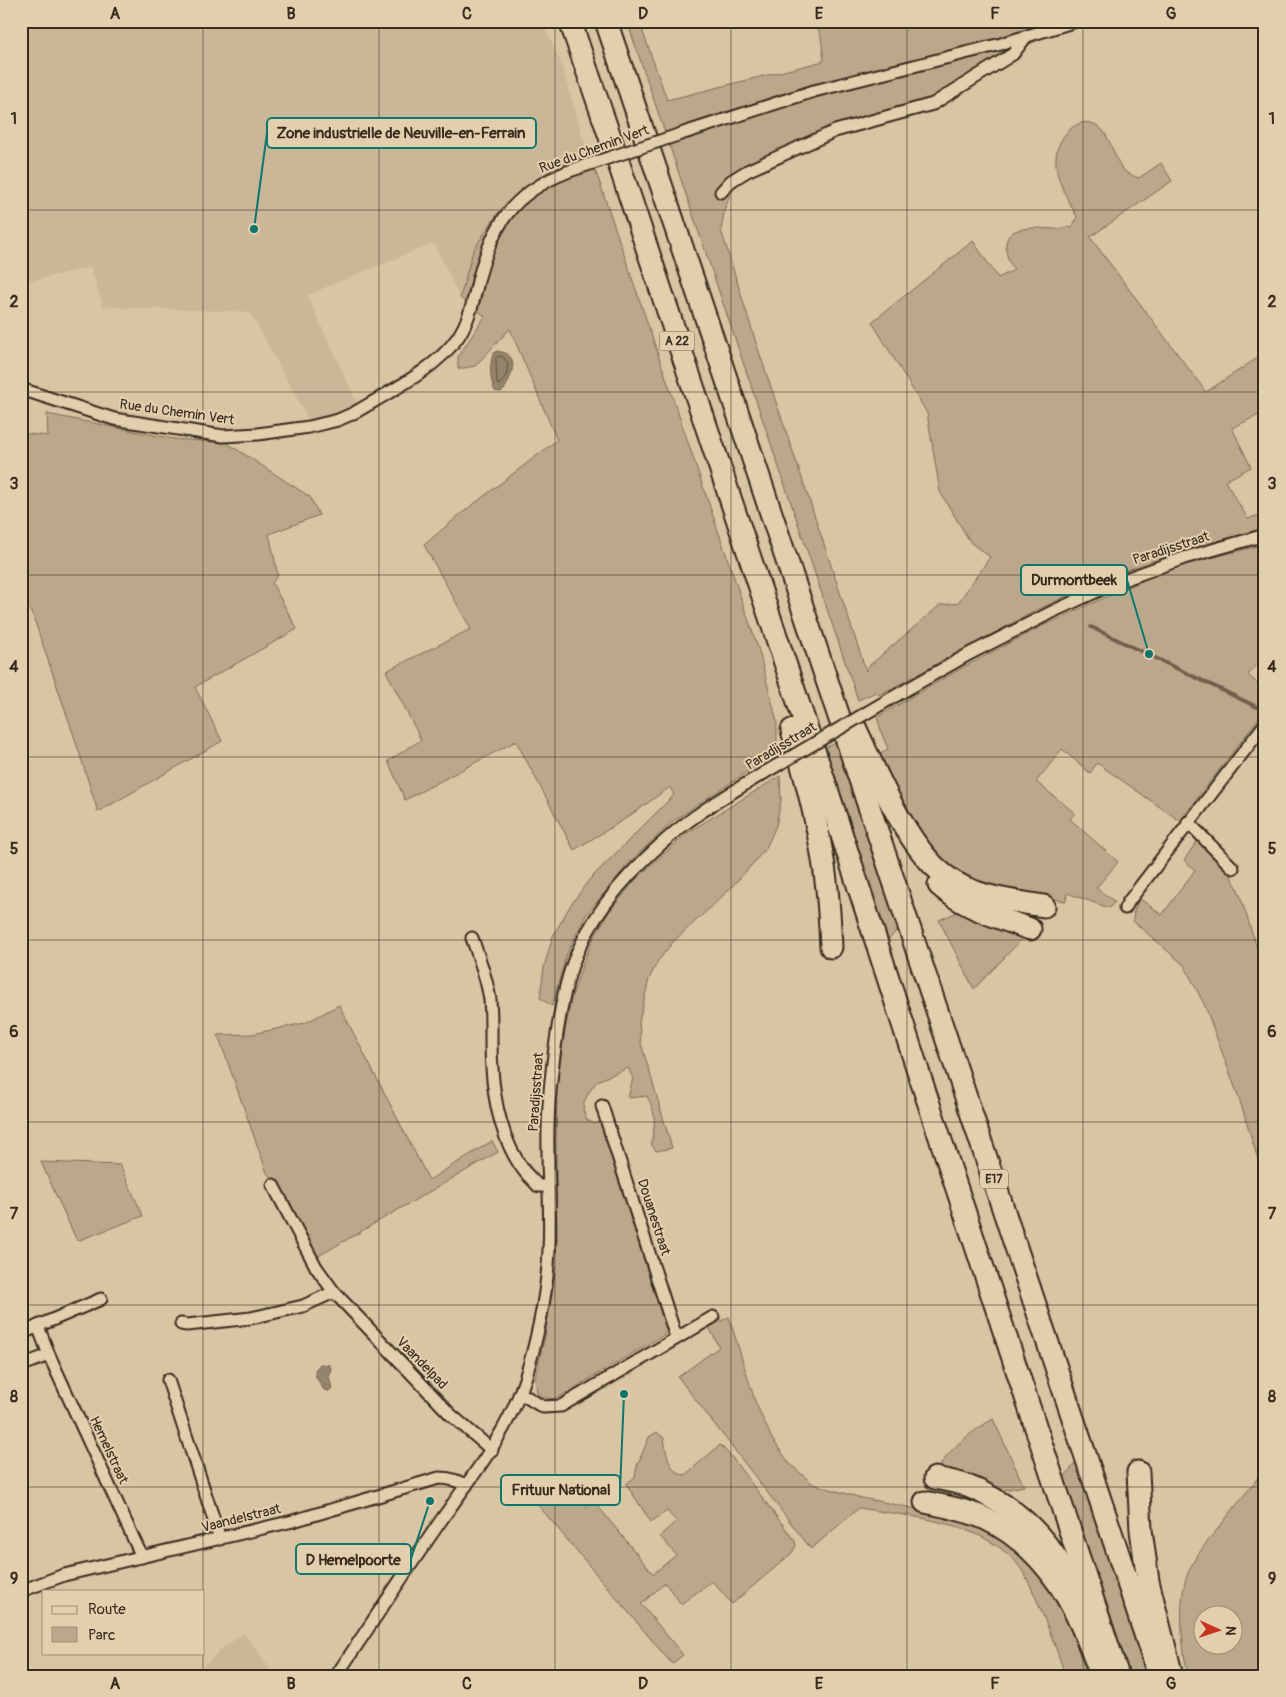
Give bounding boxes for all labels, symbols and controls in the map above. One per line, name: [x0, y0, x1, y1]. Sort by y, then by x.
text: A: [110, 4, 121, 24]
text: B: [286, 4, 296, 24]
text: C: [462, 4, 472, 24]
text: D: [638, 4, 648, 24]
text: E: [815, 4, 824, 24]
text: F: [990, 4, 1000, 24]
text: G: [1166, 4, 1177, 24]
text: 1: [11, 109, 17, 129]
text: 1: [1269, 109, 1275, 129]
callout: Zone industrielle de Neuville-en-Ferrain: [267, 118, 536, 148]
street label: Rue du Chemin Vert: [537, 121, 652, 177]
text: Zone industrielle de Neuville-en-Ferrain: [277, 124, 526, 143]
text: 2: [10, 292, 19, 312]
text: 2: [1268, 292, 1277, 312]
road number: A 22: [660, 332, 694, 351]
street label: Rue du Chemin Vert: [119, 396, 236, 429]
text: 3: [10, 474, 19, 494]
text: 3: [1268, 474, 1277, 494]
street label: Paradijsstraat: [1131, 528, 1212, 568]
callout: Durmontbeek: [1021, 565, 1127, 595]
text: Durmontbeek: [1031, 571, 1118, 590]
text: 4: [9, 657, 19, 677]
text: 4: [1267, 657, 1277, 677]
street label: Paradijsstraat: [743, 718, 820, 774]
text: 5: [10, 839, 19, 859]
text: 5: [1268, 839, 1277, 859]
text: 6: [9, 1022, 19, 1042]
text: 6: [1267, 1022, 1277, 1042]
street label: Paradijsstraat: [525, 1051, 547, 1132]
road number: E17: [980, 1170, 1008, 1188]
street label: Douanestraat: [634, 1177, 674, 1258]
text: 7: [10, 1204, 19, 1224]
text: 7: [1268, 1204, 1277, 1224]
street label: Vaandelpad: [393, 1333, 451, 1393]
text: 8: [10, 1387, 18, 1407]
text: 8: [1268, 1387, 1276, 1407]
street label: Hemelstraat: [86, 1413, 132, 1487]
callout: Frituur National: [501, 1475, 620, 1505]
text: Frituur National: [511, 1481, 611, 1500]
street label: Vaandelstraat: [200, 1500, 283, 1536]
callout: D Hemelpoorte: [296, 1544, 411, 1574]
text: D Hemelpoorte: [305, 1551, 401, 1570]
text: 9: [10, 1569, 18, 1589]
text: 9: [1268, 1569, 1276, 1589]
legend: [42, 1590, 205, 1654]
text: Route: [88, 1600, 126, 1619]
north arrow: [1194, 1604, 1244, 1654]
text: N: [1222, 1625, 1239, 1636]
text: Parc: [88, 1626, 116, 1645]
text: A: [110, 1674, 121, 1694]
text: B: [286, 1674, 296, 1694]
text: C: [462, 1674, 472, 1694]
text: D: [638, 1674, 648, 1694]
text: E: [815, 1674, 824, 1694]
text: F: [990, 1674, 1000, 1694]
text: G: [1166, 1674, 1177, 1694]

